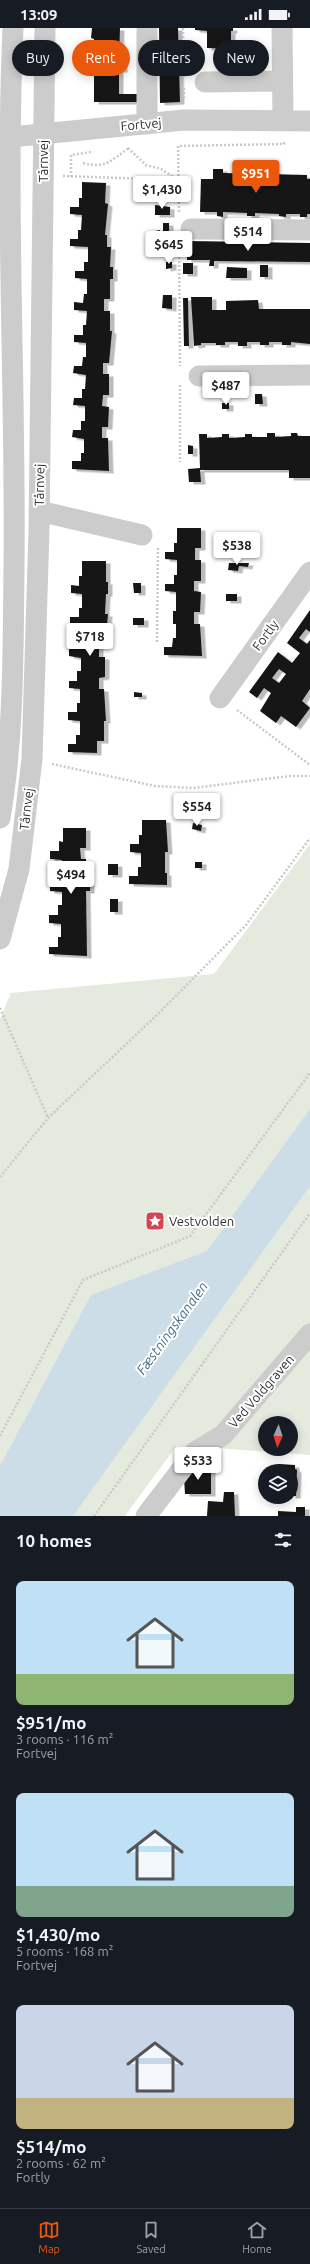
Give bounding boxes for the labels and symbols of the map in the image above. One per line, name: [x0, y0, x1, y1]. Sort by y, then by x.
street label: Fortvej: [120, 115, 162, 133]
street label: Tårnvej: [36, 140, 50, 182]
pin: $951: [232, 160, 280, 194]
pin: $1,430: [129, 176, 195, 210]
pin: $514: [224, 218, 272, 252]
pin: $645: [145, 231, 193, 265]
pin: $487: [202, 372, 250, 406]
street label: Tårnvej: [32, 464, 46, 506]
pin: $538: [213, 532, 261, 566]
street label: Fortly: [249, 617, 281, 653]
pin: $718: [66, 623, 114, 657]
street label: Tårnvej: [16, 787, 36, 831]
pin: $554: [173, 793, 221, 827]
pin: $494: [47, 861, 95, 895]
place icon: Vestvolden: [144, 1210, 166, 1232]
place label: Vestvolden: [169, 1214, 234, 1228]
water label: Fæstningskanalen: [133, 1278, 211, 1378]
street label: Ved Voldgraven: [226, 1352, 296, 1430]
north arrow: [258, 1416, 298, 1456]
pin: $533: [174, 1447, 222, 1481]

